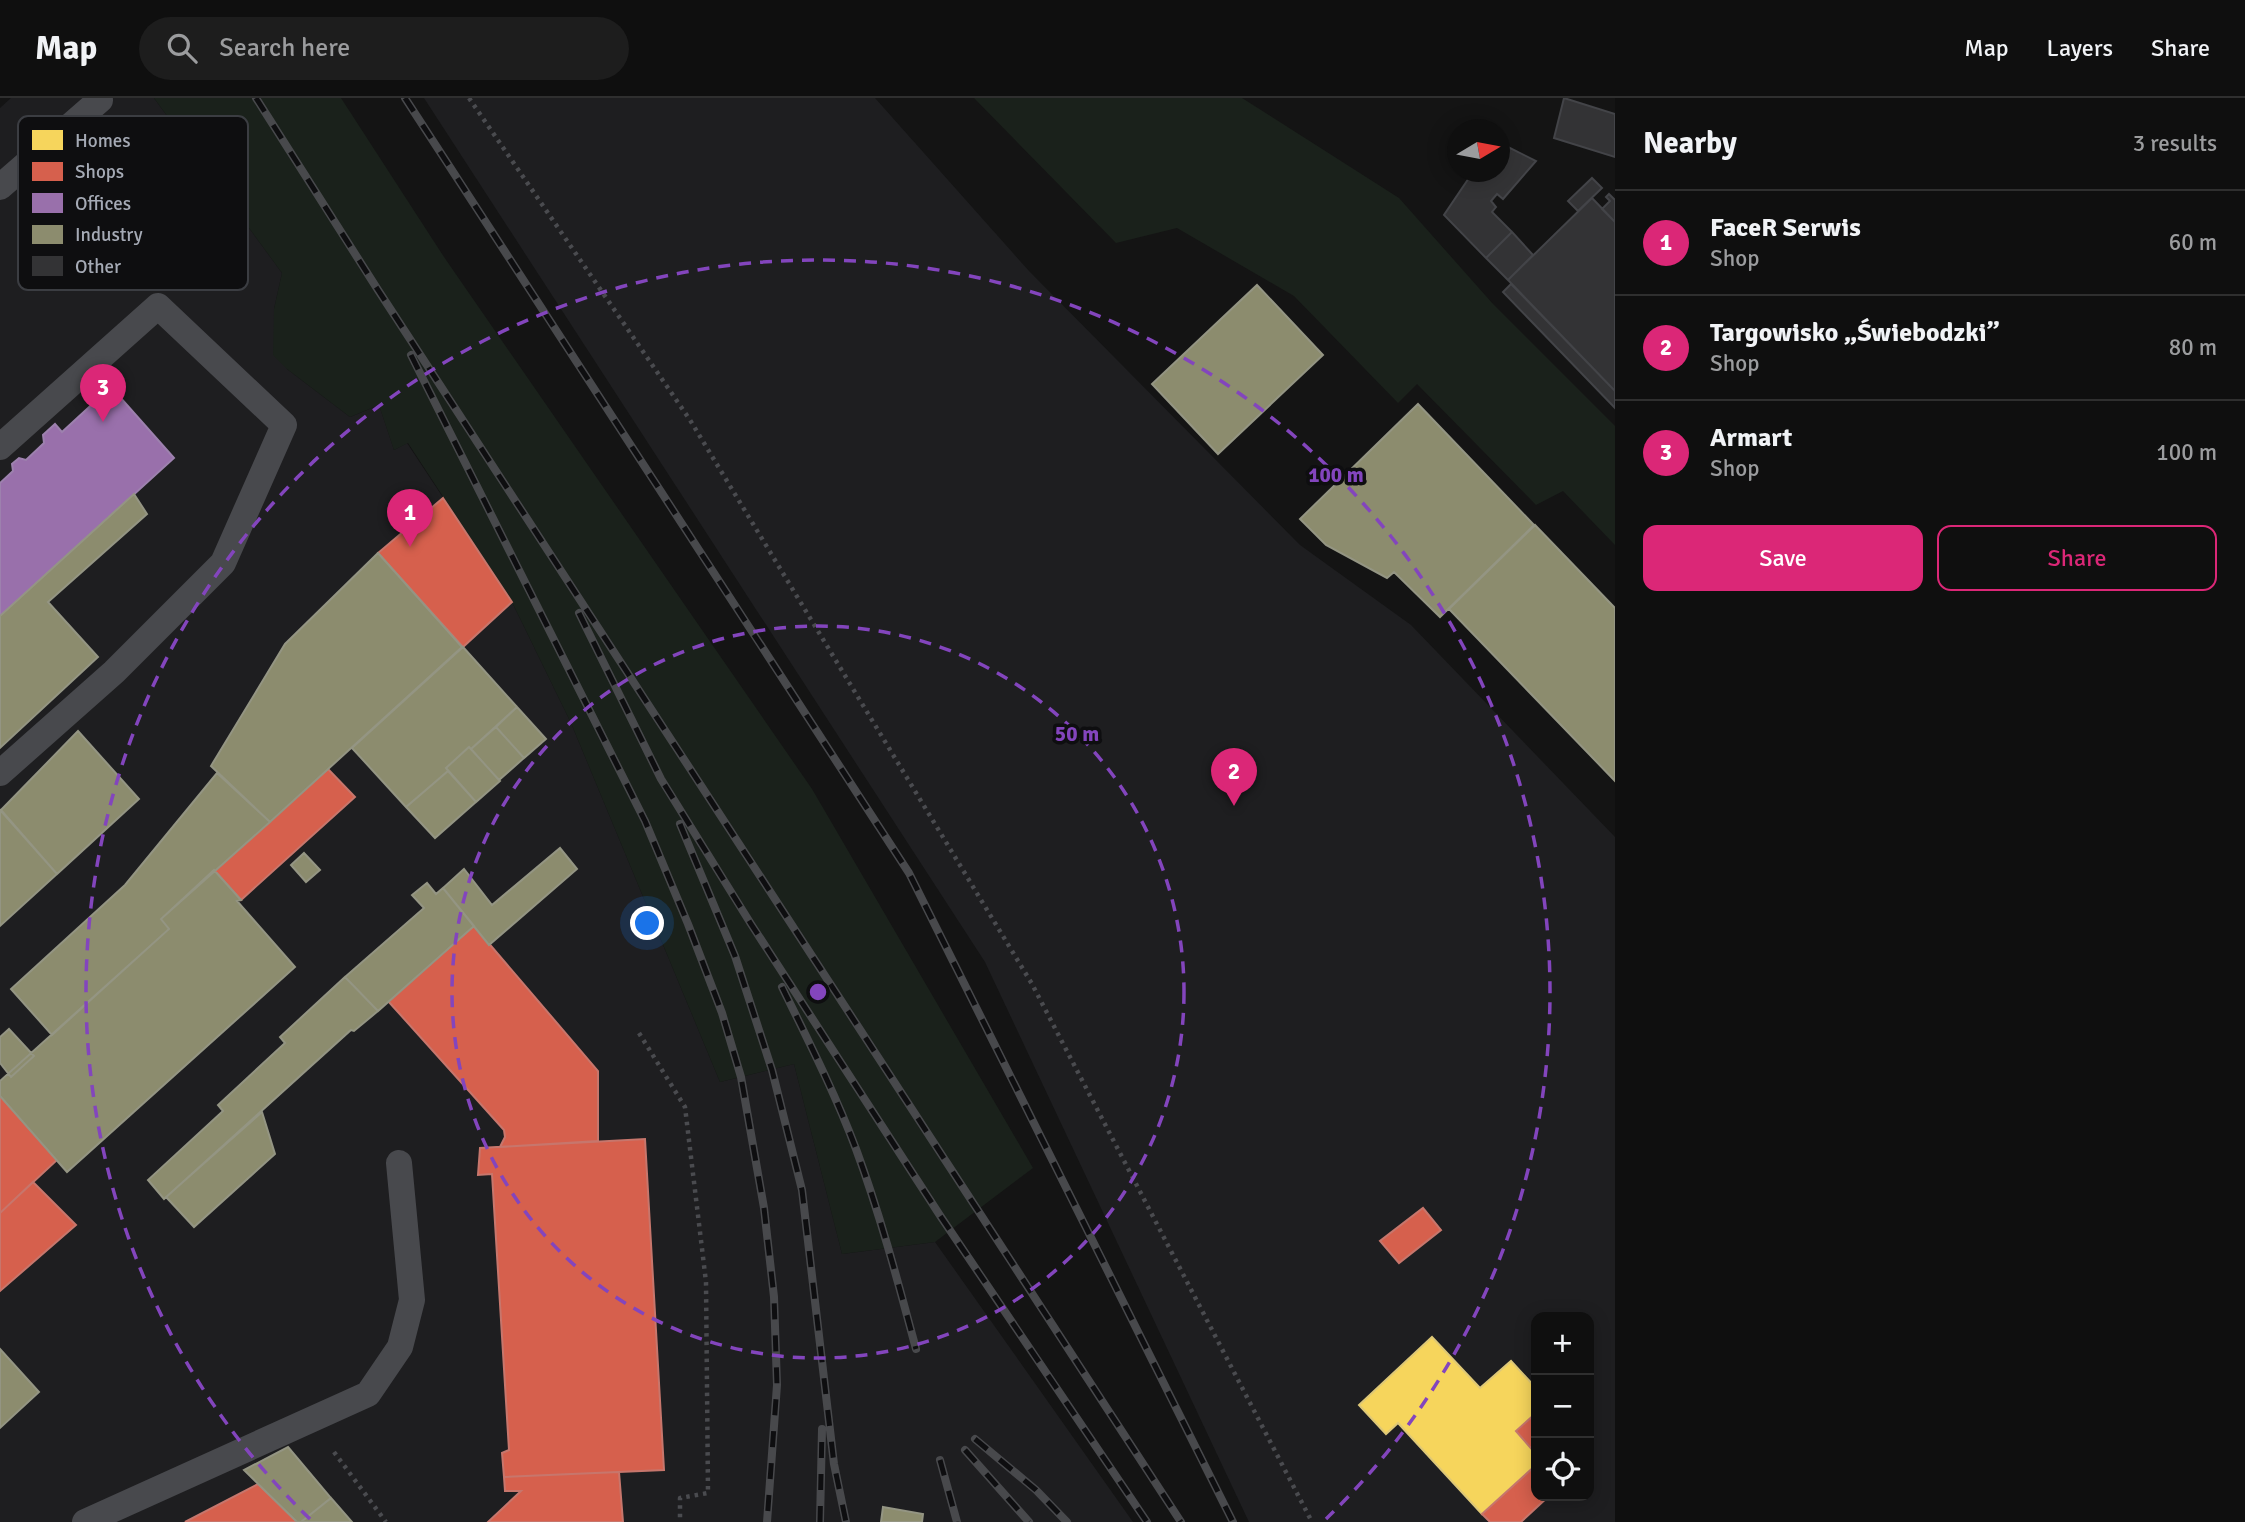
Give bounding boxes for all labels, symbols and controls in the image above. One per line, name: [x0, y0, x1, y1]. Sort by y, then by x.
search box: [139, 17, 629, 80]
text: Map: [35, 28, 97, 69]
icon: search: [163, 29, 201, 67]
text: Search here: [219, 32, 350, 64]
text: Map: [1964, 33, 2009, 63]
text: Layers: [2047, 33, 2113, 63]
text: Share: [2151, 33, 2210, 63]
legend: [18, 116, 248, 290]
north arrow: [1447, 119, 1510, 182]
text: Nearby: [1643, 125, 1737, 162]
text: Homes: [75, 129, 131, 153]
text: 3 results: [2133, 129, 2217, 158]
text: Shops: [75, 160, 124, 184]
text: Offices: [75, 192, 131, 216]
text: FaceR Serwis: [1710, 212, 1861, 244]
text: Industry: [75, 223, 143, 247]
text: 1: [1660, 228, 1672, 257]
text: 60 m: [2169, 228, 2217, 257]
text: Shop: [1710, 244, 1759, 273]
text: Other: [75, 255, 121, 279]
text: Targowisko „Świebodzki”: [1710, 317, 2000, 349]
text: 2: [1660, 333, 1672, 362]
text: 80 m: [2169, 333, 2217, 362]
text: Shop: [1710, 349, 1759, 378]
pin: 3: [80, 364, 126, 422]
text: Armart: [1710, 422, 1792, 454]
text: 3: [1660, 438, 1672, 467]
text: 100 m: [2156, 438, 2217, 467]
text: Shop: [1710, 454, 1759, 483]
text: 100 m: [1308, 462, 1364, 488]
pin: 1: [387, 489, 433, 547]
button: Save: [1643, 525, 1923, 591]
button: Share: [1937, 525, 2217, 591]
text: 50 m: [1055, 721, 1099, 747]
pin: 2: [1211, 748, 1257, 806]
your location: [630, 906, 664, 940]
centre of rings: [806, 980, 830, 1004]
map controls: [1531, 1312, 1594, 1501]
button: +: [1531, 1312, 1594, 1375]
button: −: [1531, 1375, 1594, 1438]
button: locate: [1531, 1438, 1594, 1501]

